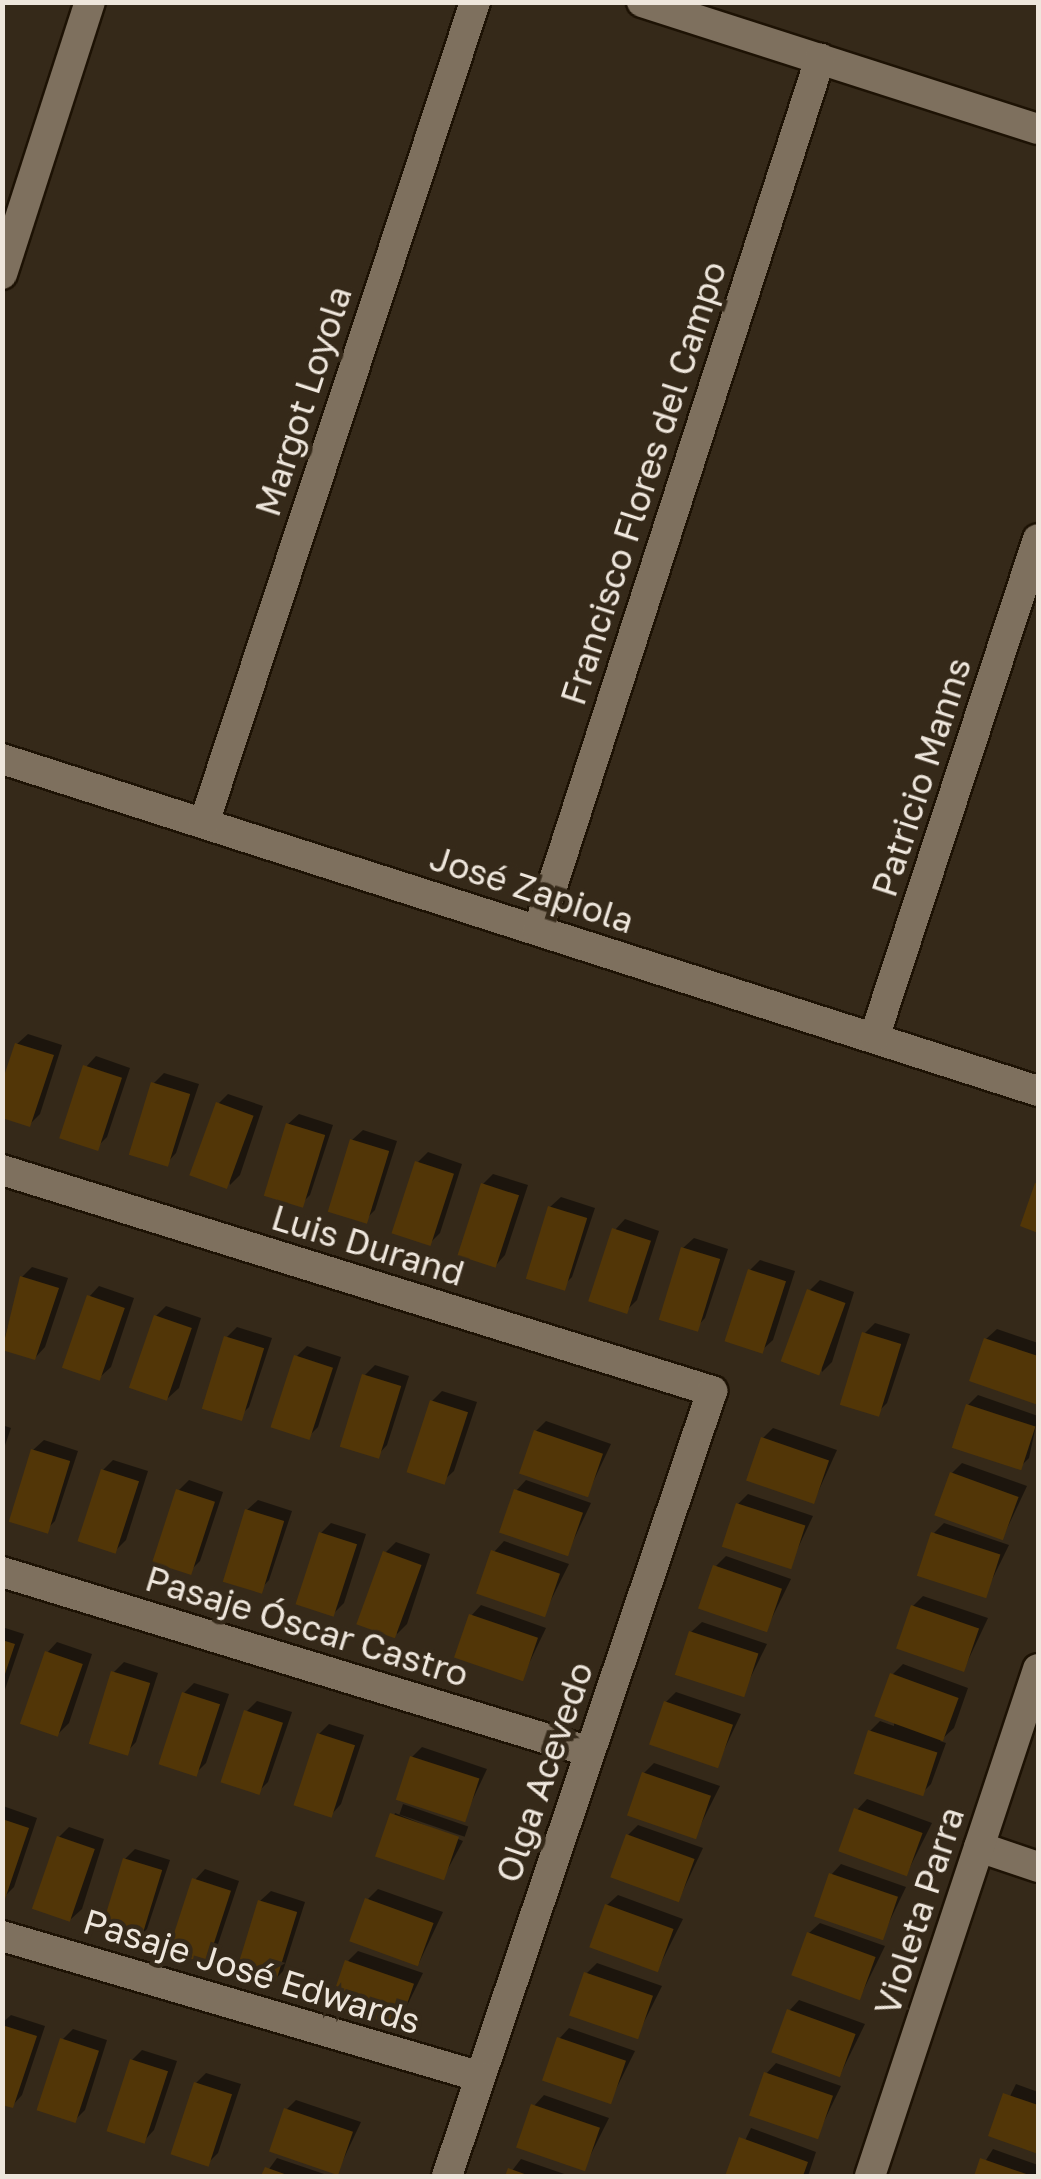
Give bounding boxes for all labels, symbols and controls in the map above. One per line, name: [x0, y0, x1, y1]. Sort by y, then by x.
street label: Francisco Flores del Campo: [551, 256, 735, 710]
street label: Margot Loyola: [246, 281, 360, 521]
street label: Patricio Manns: [863, 652, 979, 902]
street label: José Zapiola: [425, 836, 639, 942]
street label: Luis Durand: [267, 1196, 469, 1294]
street label: Pasaje Óscar Castro: [141, 1557, 473, 1695]
street label: Olga Acevedo: [487, 1656, 601, 1888]
street label: Violeta Parra: [866, 1802, 972, 2020]
street label: Pasaje José Edwards: [78, 1900, 426, 2042]

